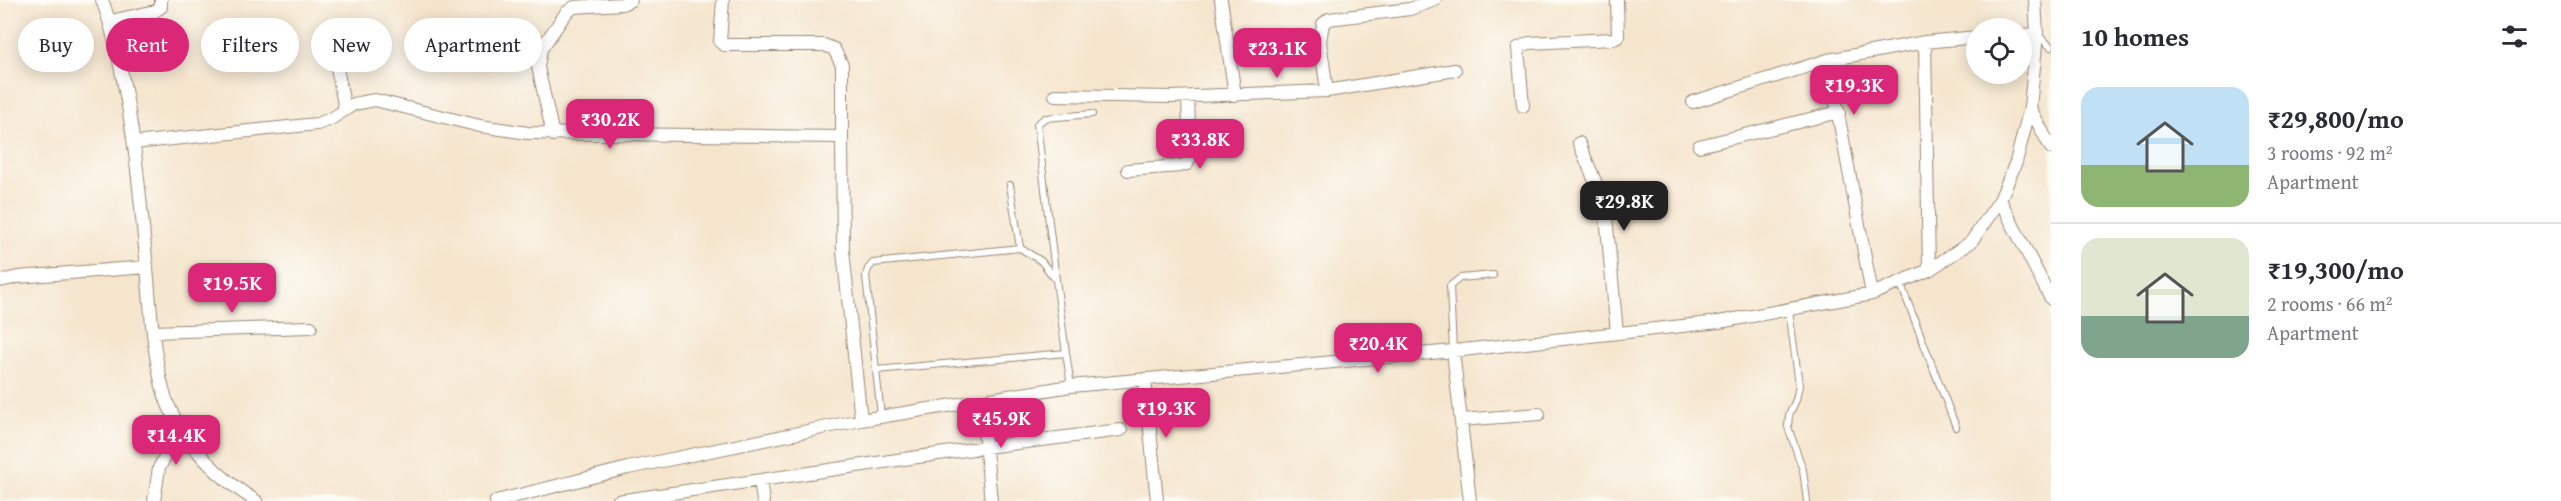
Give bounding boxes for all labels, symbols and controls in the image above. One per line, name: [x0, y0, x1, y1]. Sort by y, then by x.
text: 10 homes: [2081, 17, 2189, 56]
chip: Buy: [18, 18, 94, 72]
chip: Rent: [106, 18, 189, 72]
chip: Filters: [201, 18, 299, 72]
chip: New: [311, 18, 392, 72]
chip: Apartment: [404, 18, 542, 72]
map controls: [1966, 18, 2032, 84]
button: locate: [1966, 18, 2032, 84]
icon: filters: [2498, 20, 2531, 53]
pin: ₹23.1K: [1228, 28, 1326, 79]
text: ₹23.1K: [1247, 33, 1307, 62]
pin: ₹19.3K: [1805, 65, 1903, 116]
text: ₹19.3K: [1824, 70, 1884, 99]
pin: ₹30.2K: [561, 99, 659, 150]
text: ₹29,800/mo: [2267, 99, 2404, 138]
text: ₹30.2K: [580, 104, 640, 133]
icon: home: [2129, 111, 2201, 183]
pin: ₹33.8K: [1151, 119, 1249, 170]
text: ₹33.8K: [1170, 124, 1230, 153]
text: 3 rooms · 92 m²: [2267, 138, 2393, 167]
text: Apartment: [2267, 167, 2359, 196]
pin: ₹29.8K: [1575, 181, 1673, 232]
text: ₹29.8K: [1594, 186, 1654, 215]
text: ₹19,300/mo: [2267, 250, 2404, 289]
icon: home: [2129, 262, 2201, 334]
pin: ₹19.5K: [183, 263, 281, 314]
text: ₹19.5K: [202, 268, 262, 297]
text: 2 rooms · 66 m²: [2267, 289, 2393, 318]
text: Apartment: [2267, 318, 2359, 347]
pin: ₹20.4K: [1329, 323, 1427, 374]
text: ₹20.4K: [1348, 328, 1408, 357]
pin: ₹19.3K: [1117, 388, 1215, 439]
text: ₹19.3K: [1136, 393, 1196, 422]
pin: ₹45.9K: [952, 398, 1050, 449]
text: ₹45.9K: [971, 403, 1031, 432]
pin: ₹14.4K: [127, 415, 225, 466]
text: ₹14.4K: [146, 420, 206, 449]

